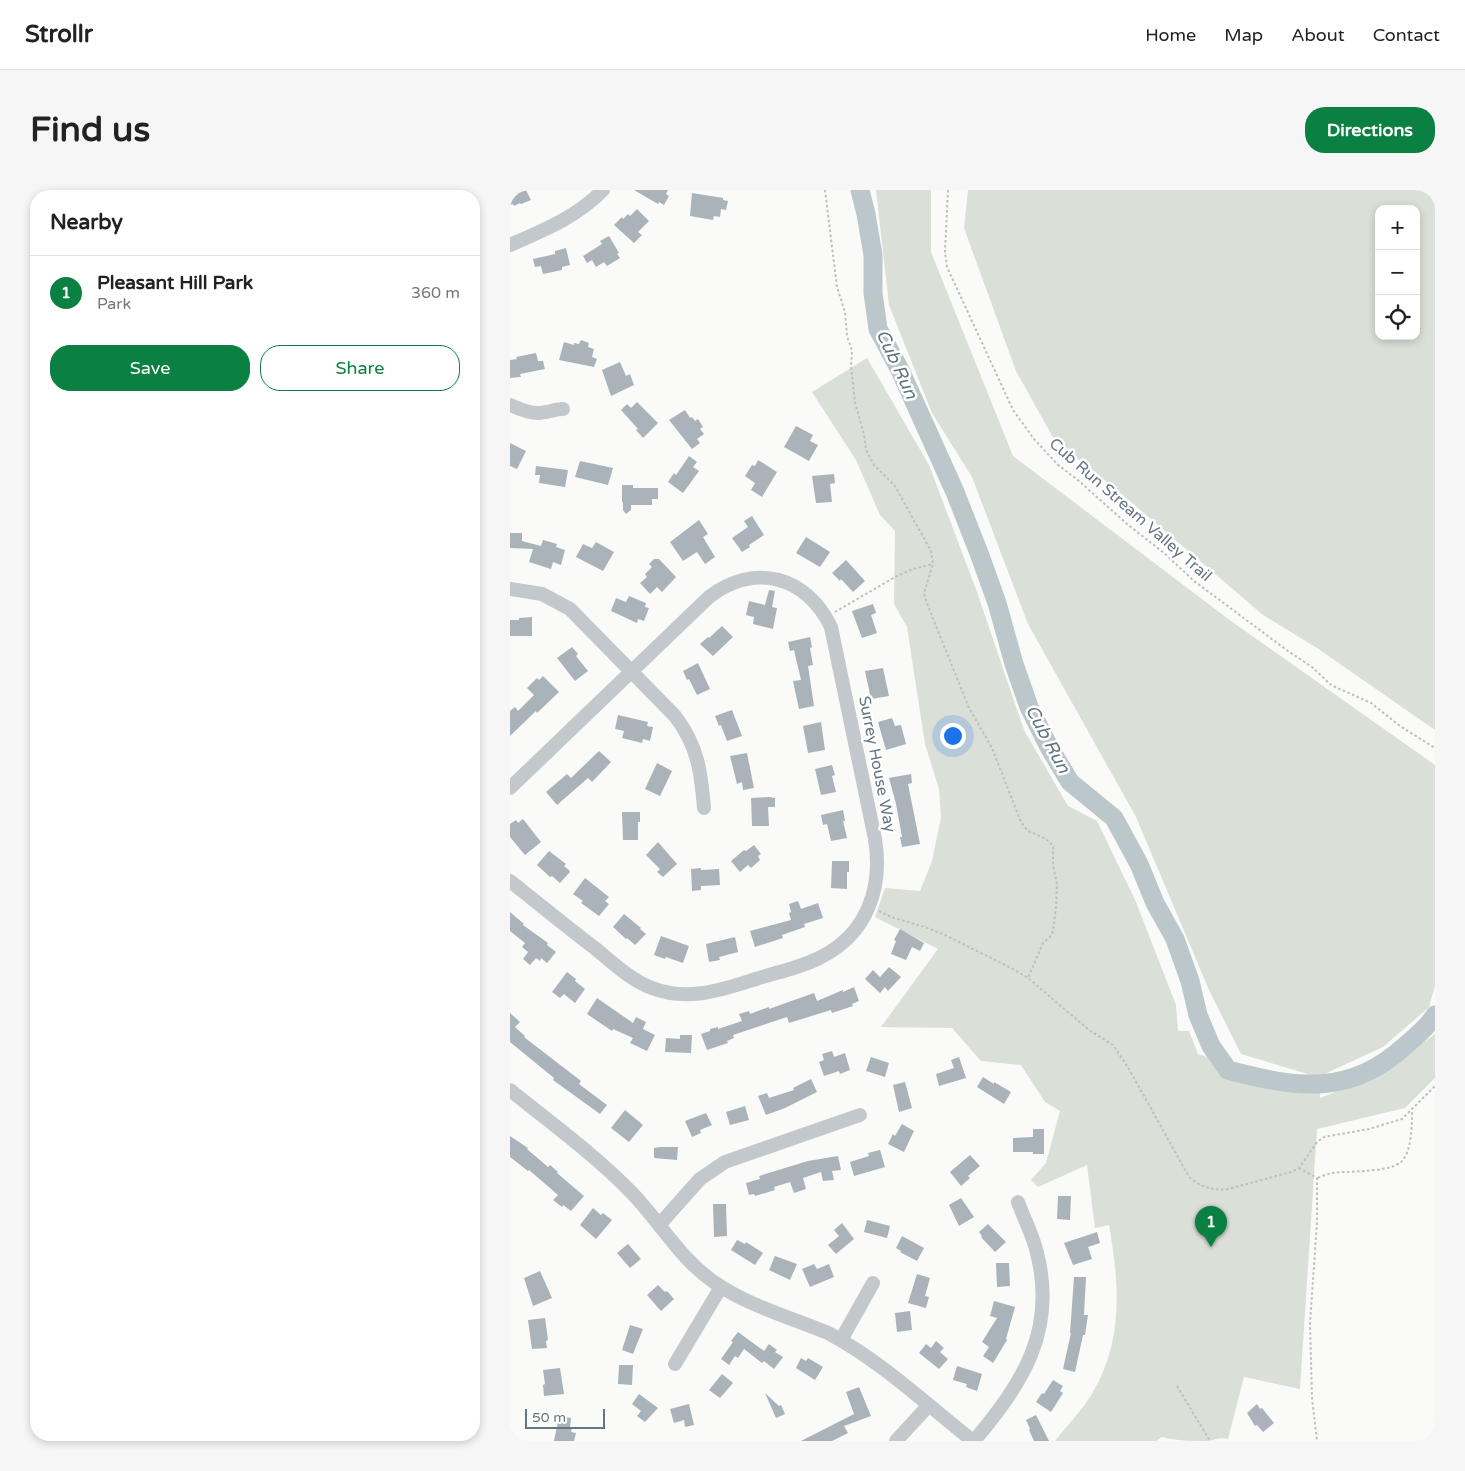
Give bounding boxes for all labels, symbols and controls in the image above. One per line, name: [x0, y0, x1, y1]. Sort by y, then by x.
text: Strollr: [25, 20, 93, 49]
text: Home: [1145, 24, 1196, 46]
text: Map: [1224, 24, 1263, 46]
text: About: [1291, 24, 1345, 46]
text: Contact: [1373, 24, 1440, 46]
button: Directions: [1305, 107, 1435, 153]
text: Find us: [30, 109, 150, 151]
map controls: [1375, 205, 1420, 340]
button: +: [1375, 205, 1420, 250]
text: Nearby: [50, 210, 123, 235]
button: −: [1375, 250, 1420, 295]
text: Pleasant Hill Park: [97, 272, 253, 294]
text: 1: [61, 283, 71, 303]
text: 360 m: [411, 283, 460, 303]
text: Park: [97, 294, 131, 314]
button: locate: [1375, 295, 1420, 340]
water label: Cub Run: [871, 326, 923, 403]
button: Save: [50, 345, 250, 391]
button: Share: [260, 345, 460, 391]
street label: Cub Run Stream Valley Trail: [1045, 434, 1216, 586]
street label: Surrey House Way: [854, 694, 900, 834]
water label: Cub Run: [1021, 701, 1076, 778]
your location: [940, 723, 966, 749]
pin: 1: [1195, 1206, 1227, 1247]
scale bar: [525, 1406, 605, 1429]
text: 50 m: [532, 1409, 566, 1426]

